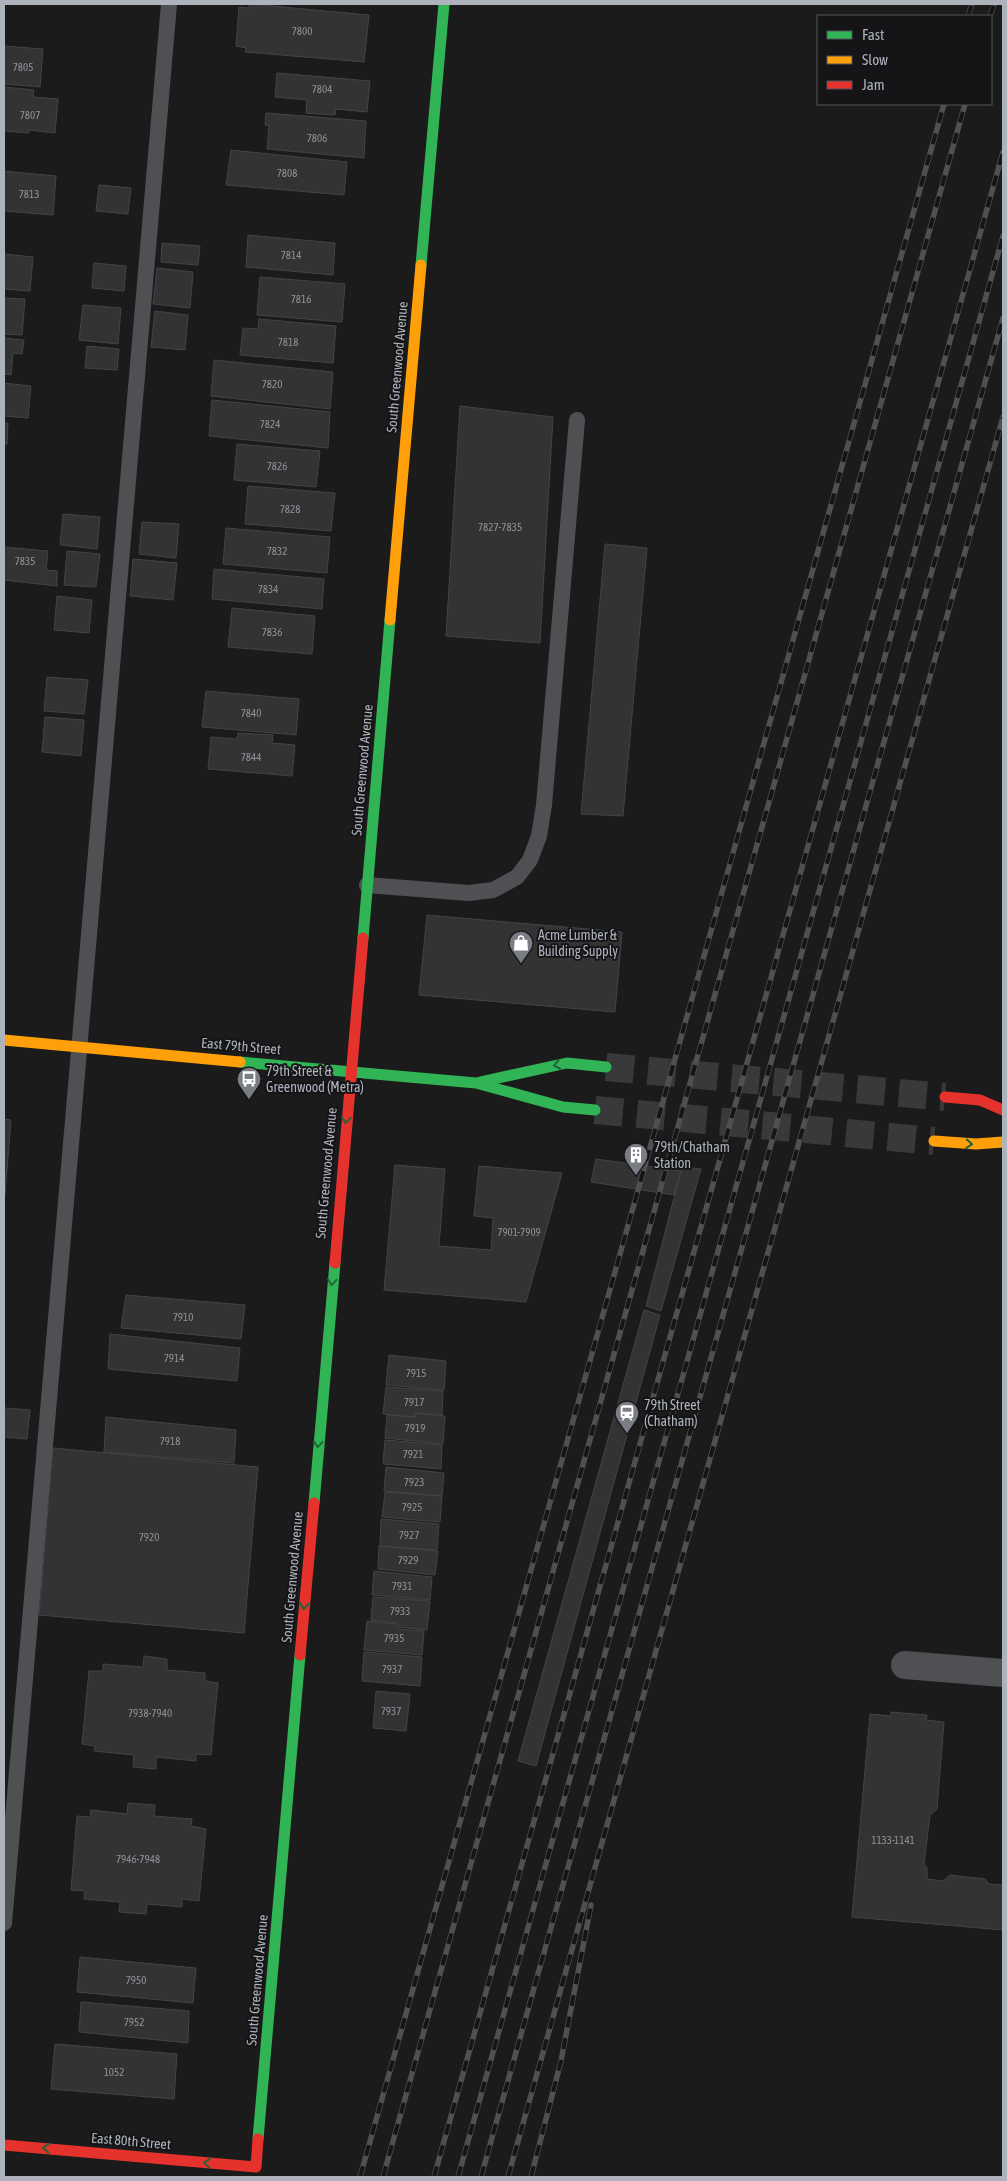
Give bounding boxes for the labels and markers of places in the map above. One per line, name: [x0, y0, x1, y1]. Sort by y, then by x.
place label: Acme Lumber & Building Supply: [538, 927, 618, 959]
shop icon: Acme Lumber & Building Supply: [508, 930, 534, 964]
place label: 79th Street & Greenwood (Metra): [266, 1063, 364, 1095]
bus stop icon: 79th Street & Greenwood (Metra): [236, 1066, 262, 1100]
place label: 79th/Chatham Station: [654, 1139, 730, 1171]
building icon: 79th/Chatham Station: [623, 1142, 649, 1176]
place label: 79th Street (Chatham): [644, 1397, 701, 1429]
station icon: 79th Street (Chatham): [614, 1400, 640, 1434]

